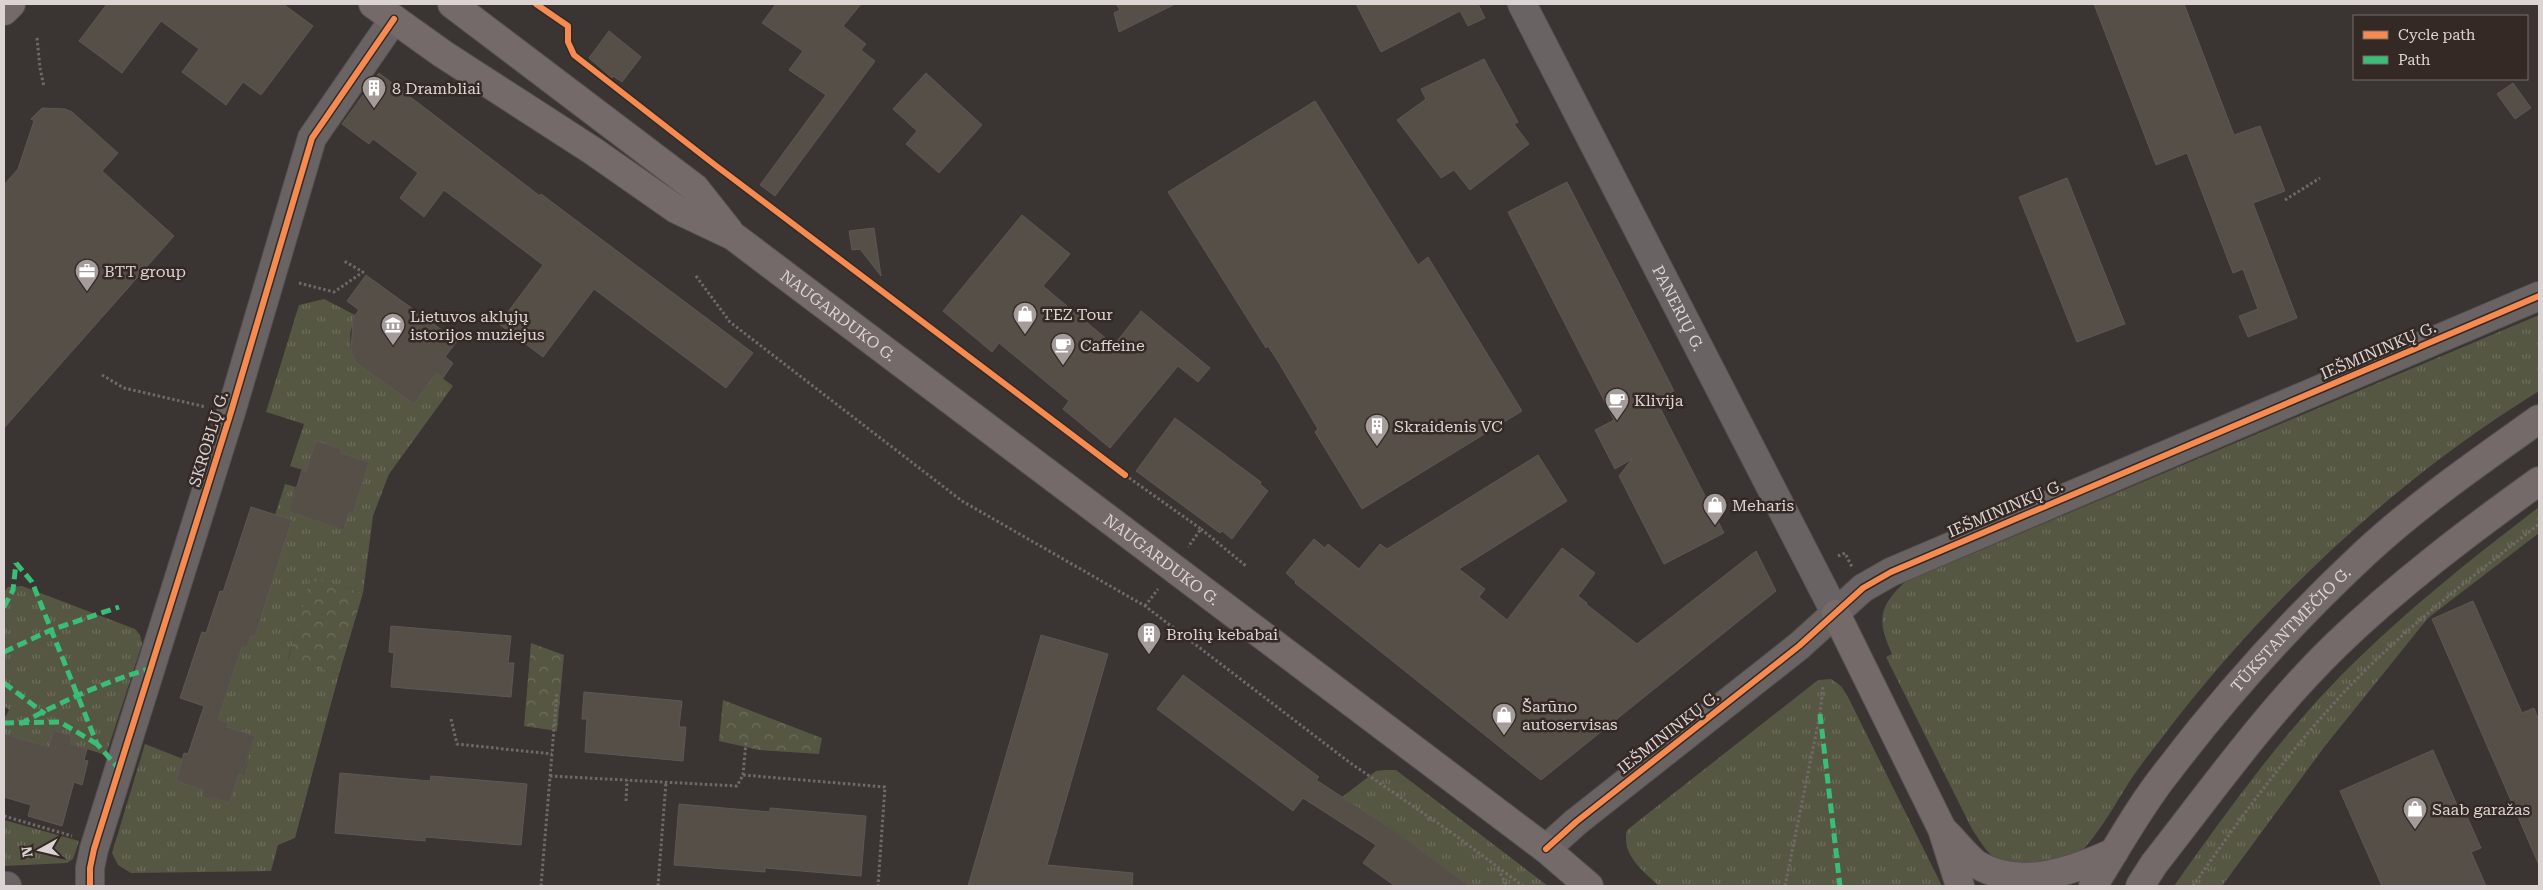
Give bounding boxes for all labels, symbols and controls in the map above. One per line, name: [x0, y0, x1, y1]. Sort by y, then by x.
legend: [2353, 15, 2528, 80]
text: Cycle path: [2398, 26, 2476, 44]
text: Path: [2398, 51, 2431, 69]
building icon: 8 Drambliai: [361, 75, 387, 109]
place label: 8 Drambliai: [392, 79, 481, 98]
office icon: BTT group: [74, 258, 100, 292]
place label: BTT group: [104, 262, 186, 281]
street label: PANERIŲ G.: [1648, 262, 1708, 354]
street label: NAUGARDUKO G.: [777, 266, 900, 366]
shop icon: TEZ Tour: [1012, 301, 1038, 335]
place label: TEZ Tour: [1042, 305, 1113, 324]
place label: Lietuvos aklųjų istorijos muziejus: [410, 307, 545, 344]
museum icon: Lietuvos aklųjų istorijos muziejus: [380, 312, 406, 346]
street label: IEŠMININKŲ G.: [2318, 318, 2439, 383]
cafe icon: Caffeine: [1050, 332, 1076, 366]
place label: Caffeine: [1080, 336, 1145, 355]
cafe icon: Klivija: [1604, 387, 1630, 421]
street label: SKROBLŲ G.: [185, 389, 232, 489]
place label: Klivija: [1634, 391, 1684, 410]
building icon: Skraidenis VC: [1364, 413, 1390, 447]
place label: Skraidenis VC: [1394, 417, 1503, 436]
street label: IEŠMININKŲ G.: [1945, 476, 2066, 541]
shop icon: Meharis: [1702, 492, 1728, 526]
place label: Meharis: [1732, 496, 1794, 515]
street label: NAUGARDUKO G.: [1100, 510, 1223, 609]
street label: TŪKSTANTMEČIO G.: [2227, 563, 2355, 696]
building icon: Brolių kebabai: [1136, 621, 1162, 655]
place label: Brolių kebabai: [1166, 625, 1278, 644]
street label: IEŠMININKŲ G.: [1614, 687, 1723, 778]
place label: Šarūno autoservisas: [1522, 697, 1618, 734]
shop icon: Šarūno autoservisas: [1491, 702, 1517, 736]
shop icon: Saab garažas: [2402, 796, 2428, 830]
place label: Saab garažas: [2432, 800, 2530, 819]
north arrow: [15, 825, 65, 875]
text: N: [18, 845, 36, 858]

